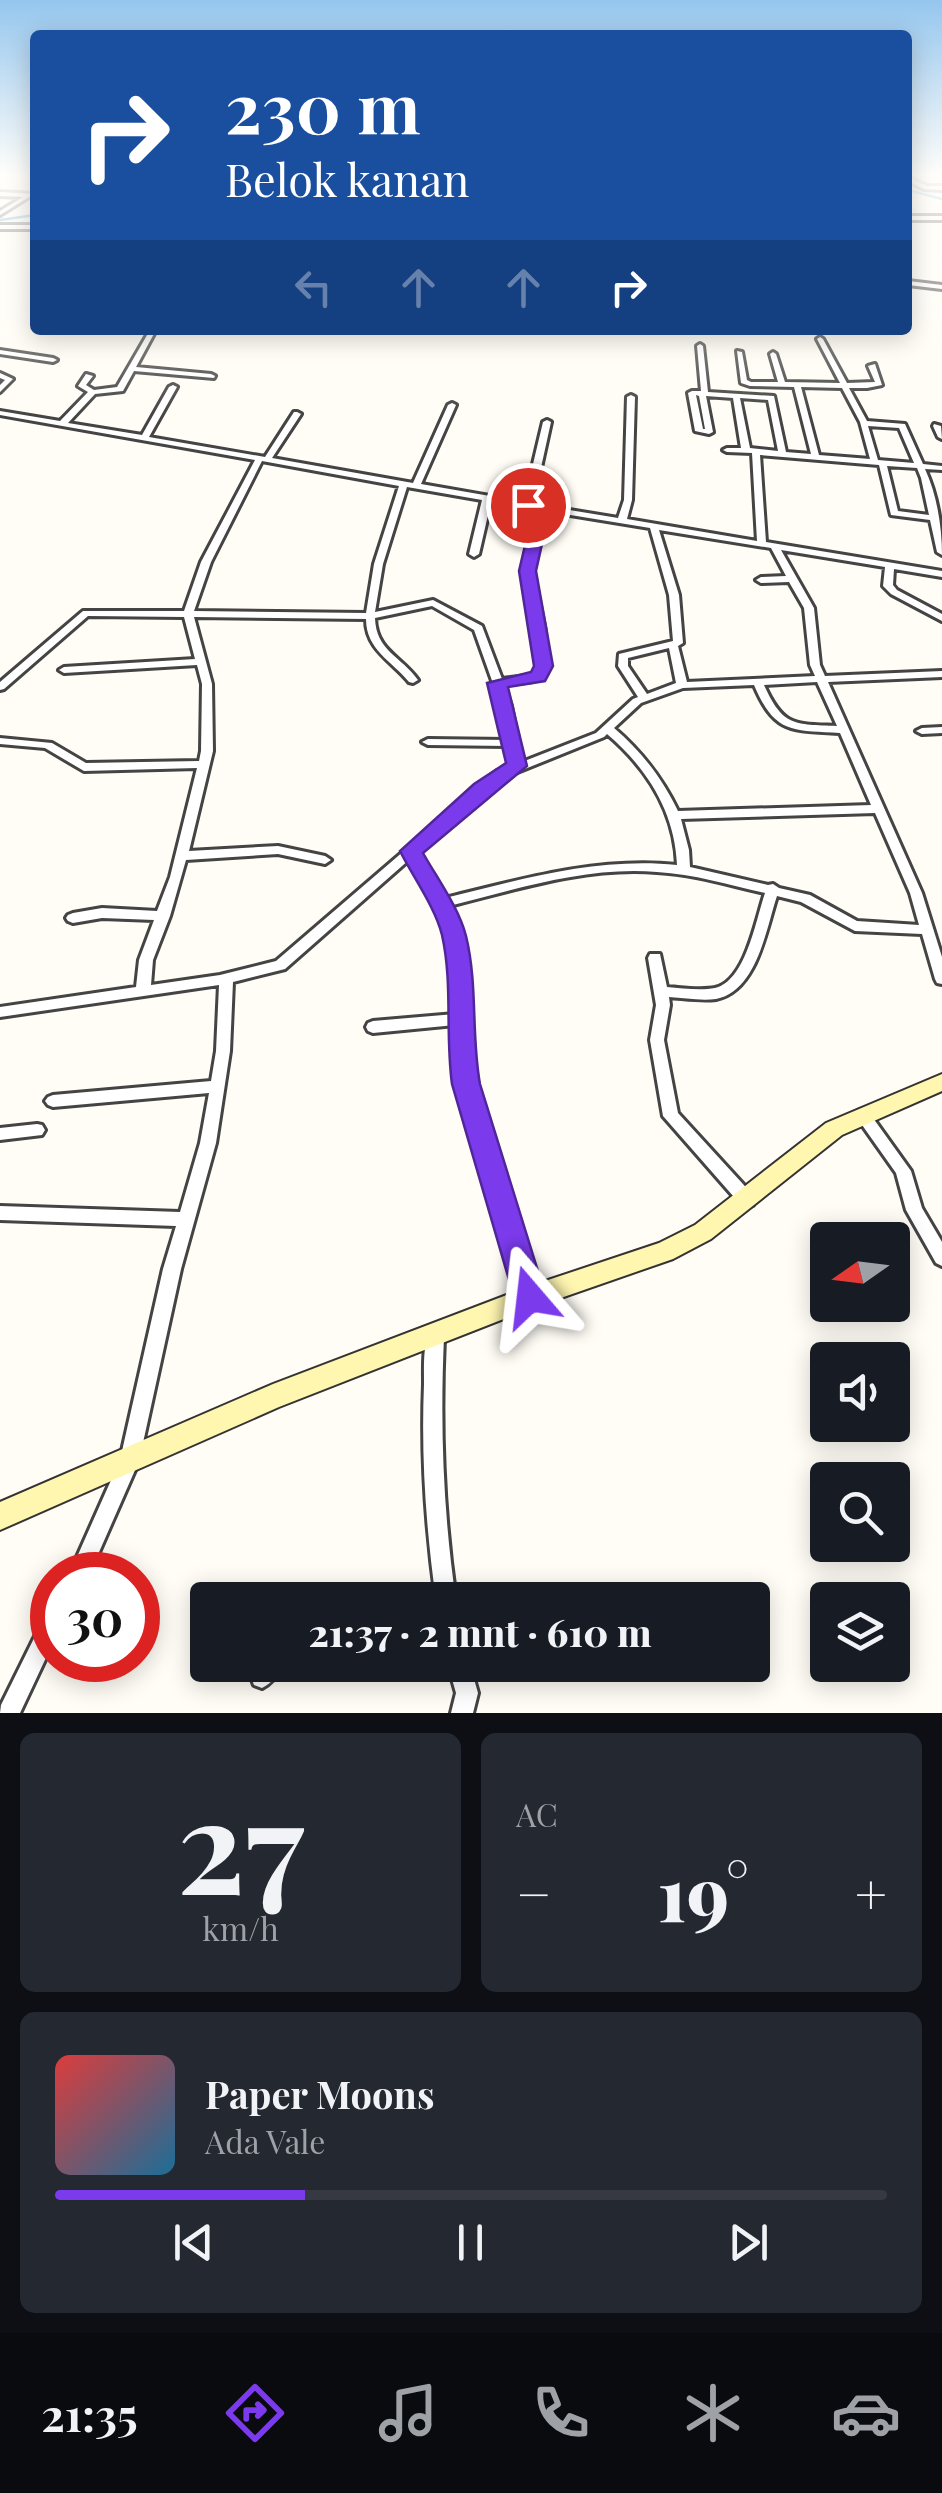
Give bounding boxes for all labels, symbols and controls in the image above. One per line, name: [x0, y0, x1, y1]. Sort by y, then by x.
text: 230 m: [225, 58, 421, 152]
icon: right: [60, 70, 190, 200]
text: Belok kanan: [225, 148, 469, 208]
icon: left: [286, 260, 341, 315]
icon: ahead: [391, 260, 446, 315]
icon: ahead: [496, 260, 551, 315]
icon: right: [601, 260, 656, 315]
pin: [486, 463, 571, 548]
icon: arrive: [501, 478, 556, 533]
north arrow: [810, 1222, 910, 1322]
map controls: [810, 1222, 910, 1682]
position arrow: [478, 1245, 582, 1349]
button: sound: [810, 1342, 910, 1442]
button: search: [810, 1462, 910, 1562]
speed limit sign: 30: [30, 1552, 160, 1682]
button: layers: [810, 1582, 910, 1682]
text: 21:37 · 2 mnt · 610 m: [308, 1606, 652, 1657]
text: 27: [177, 1754, 304, 1928]
text: AC: [516, 1792, 558, 1835]
text: 19°: [658, 1841, 749, 1941]
text: −: [516, 1855, 552, 1929]
text: +: [855, 1855, 887, 1929]
text: km/h: [202, 1906, 279, 1949]
text: Paper Moons: [205, 2068, 434, 2119]
text: Ada Vale: [205, 2119, 325, 2162]
icon: previous: [166, 2215, 221, 2270]
icon: pause: [443, 2215, 498, 2270]
icon: next: [721, 2215, 776, 2270]
icon: directions: [220, 2378, 290, 2448]
icon: music: [373, 2378, 443, 2448]
icon: phone: [526, 2378, 596, 2448]
icon: climate: [678, 2378, 748, 2448]
icon: car: [831, 2378, 901, 2448]
text: 21:35: [41, 2383, 138, 2443]

